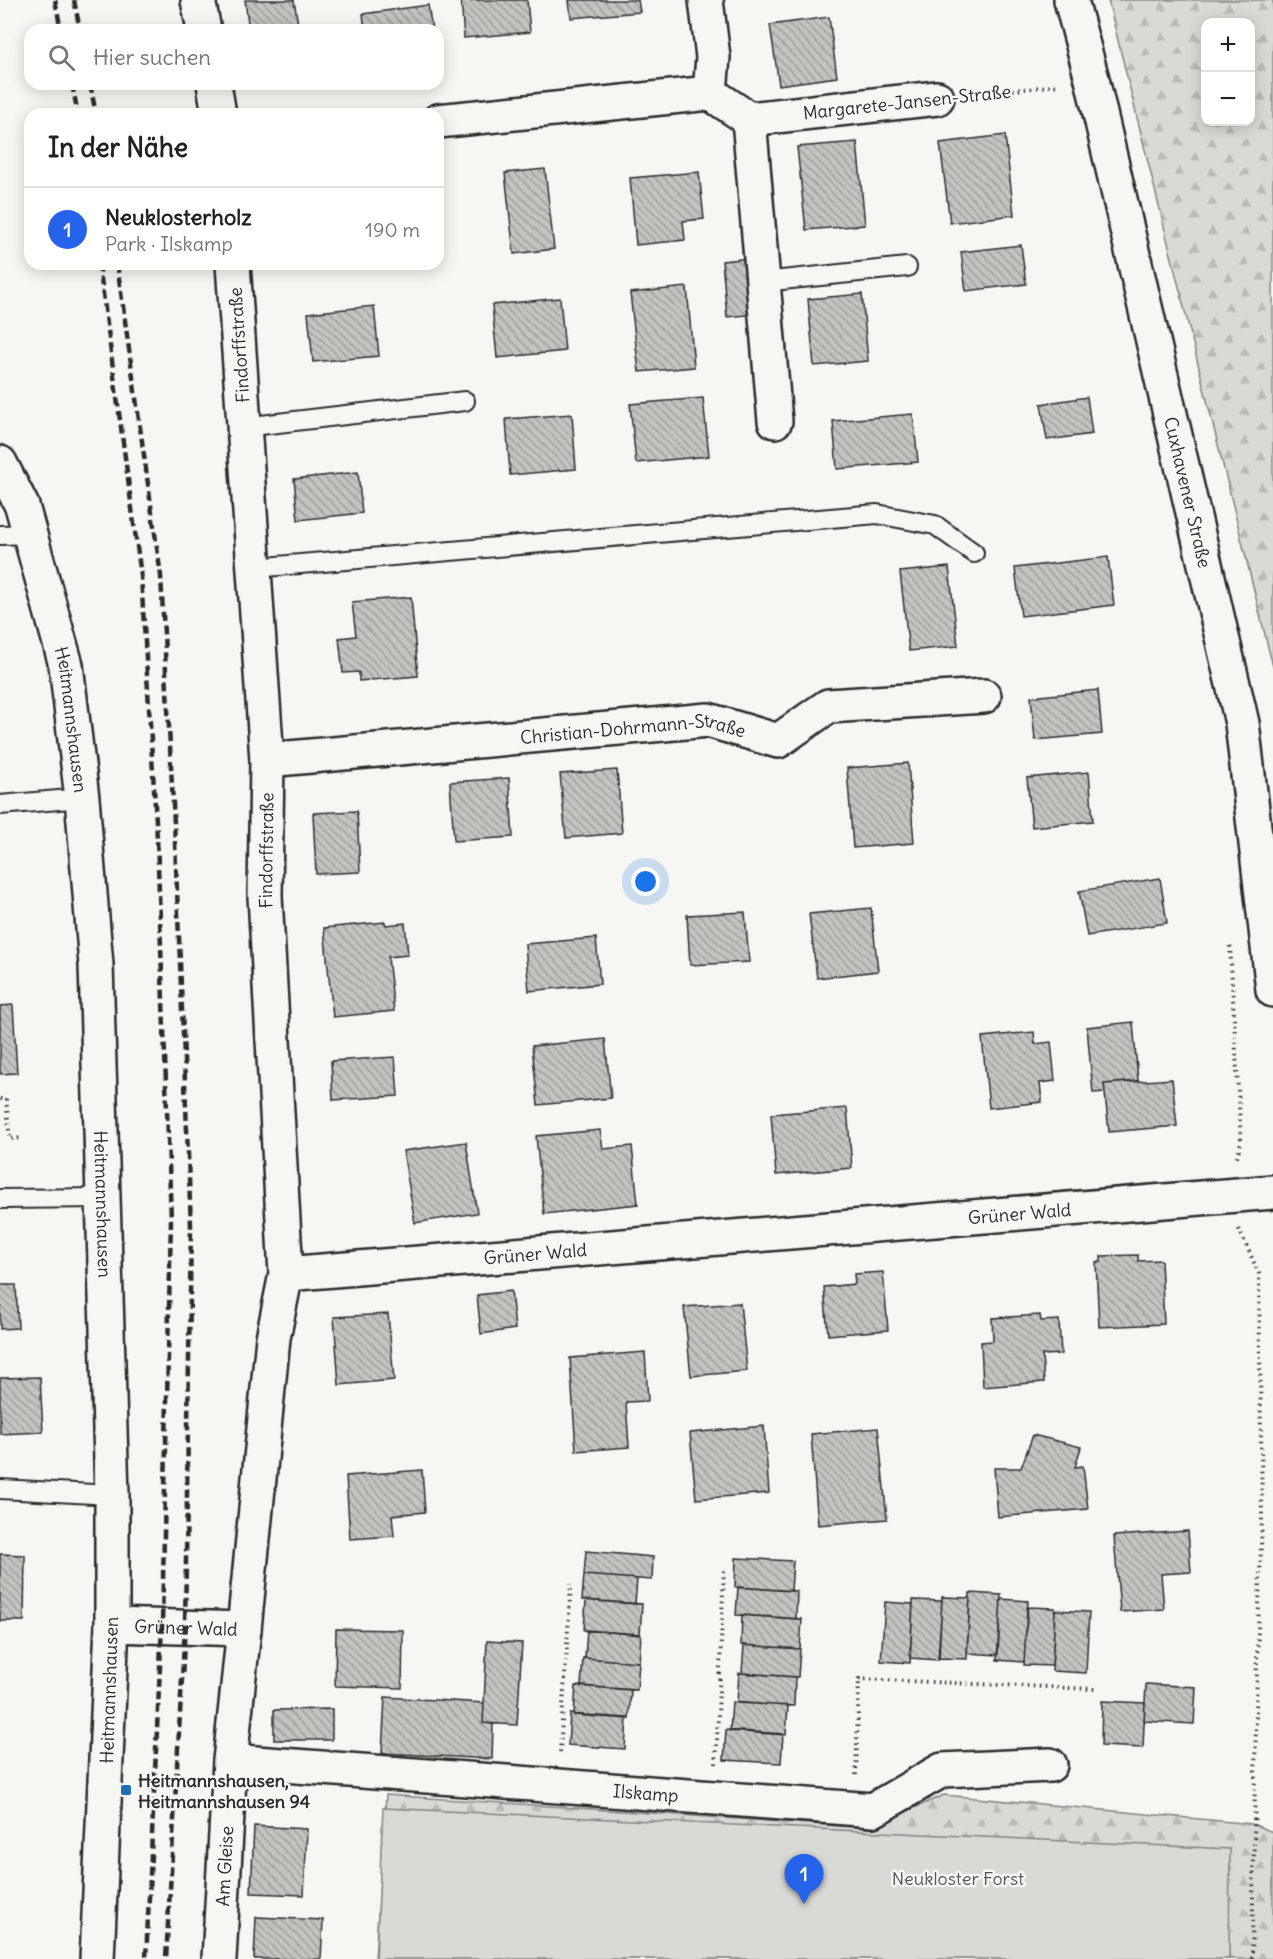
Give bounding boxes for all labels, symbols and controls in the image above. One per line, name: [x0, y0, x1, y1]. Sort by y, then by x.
map controls: [1201, 18, 1255, 126]
button: +: [1201, 18, 1255, 72]
search box: [24, 24, 444, 90]
icon: search: [45, 41, 78, 74]
text: Hier suchen: [93, 43, 211, 71]
button: −: [1201, 72, 1255, 126]
street label: Margarete-Jansen-Straße: [802, 80, 1012, 124]
text: In der Nähe: [48, 131, 188, 164]
text: Neuklosterholz: [105, 203, 252, 231]
text: 1: [64, 217, 71, 242]
text: 190 m: [365, 217, 420, 242]
text: Park · Ilskamp: [105, 231, 233, 256]
street label: Findorffstraße: [223, 287, 255, 403]
street label: Cuxhavener Straße: [1160, 414, 1217, 570]
street label: Heitmannshausen: [50, 644, 93, 794]
street label: Christian-Dohrmann-Straße: [519, 708, 749, 748]
street label: Findorffstraße: [253, 792, 278, 909]
your location: [631, 867, 660, 896]
street label: Heitmannshausen: [90, 1130, 117, 1278]
street label: Grüner Wald: [967, 1197, 1072, 1229]
street label: Grüner Wald: [483, 1238, 588, 1269]
street label: Grüner Wald: [134, 1614, 238, 1640]
street label: Heitmannshausen: [95, 1616, 123, 1764]
place label: Heitmannshausen, Heitmannshausen 94: [138, 1769, 311, 1813]
street label: Ilskamp: [612, 1779, 679, 1807]
marker: Heitmannshausen, Heitmannshausen 94: [119, 1783, 133, 1797]
street label: Am Gleise: [210, 1825, 238, 1907]
pin: 1: [784, 1854, 824, 1904]
park label: Neukloster Forst: [892, 1867, 1024, 1890]

